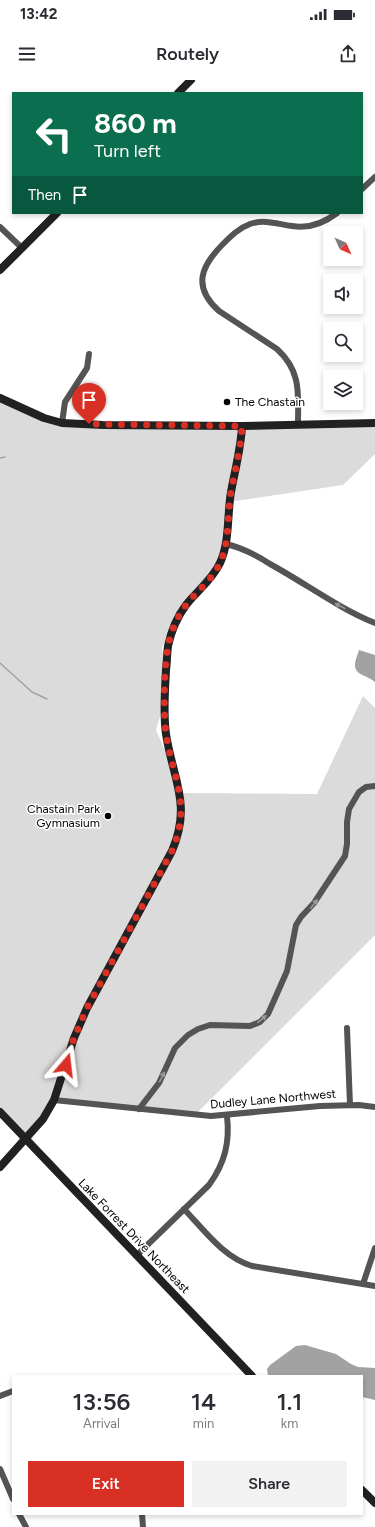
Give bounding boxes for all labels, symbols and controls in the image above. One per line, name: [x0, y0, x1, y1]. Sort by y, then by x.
text: 13:42: [20, 5, 57, 23]
icon: menu: [16, 43, 38, 65]
text: Routely: [156, 43, 219, 65]
icon: share: [337, 43, 359, 65]
text: 860 m: [94, 106, 177, 140]
icon: left: [28, 108, 80, 160]
text: Turn left: [94, 140, 161, 162]
icon: arrive: [69, 184, 91, 206]
text: Then: [28, 186, 61, 204]
north arrow: [323, 226, 363, 266]
map controls: [323, 226, 363, 410]
button: sound: [323, 274, 363, 314]
button: search: [323, 322, 363, 362]
button: layers: [323, 370, 363, 410]
pin: [72, 383, 106, 424]
icon: arrive: [78, 389, 100, 411]
place label: The Chastain: [235, 395, 305, 409]
marker: The Chastain: [222, 397, 232, 407]
one-way arrow: [334, 602, 346, 609]
place label: Chastain Park Gymnasium: [27, 802, 100, 830]
marker: Chastain Park Gymnasium: [103, 811, 113, 821]
one-way arrow: [310, 898, 318, 909]
one-way arrow: [257, 1015, 268, 1024]
position arrow: [45, 1044, 87, 1086]
one-way arrow: [158, 1072, 165, 1083]
street label: Dudley Lane Northwest: [209, 1086, 337, 1111]
street label: Lake Forrest Drive Northeast: [76, 1176, 193, 1297]
text: 13:56: [73, 1387, 130, 1416]
text: 14: [191, 1387, 216, 1416]
text: 1.1: [277, 1387, 302, 1416]
text: Arrival: [83, 1416, 120, 1431]
text: min: [193, 1416, 214, 1431]
text: km: [281, 1416, 298, 1431]
button: Exit: [28, 1461, 184, 1507]
button: Share: [192, 1461, 347, 1507]

